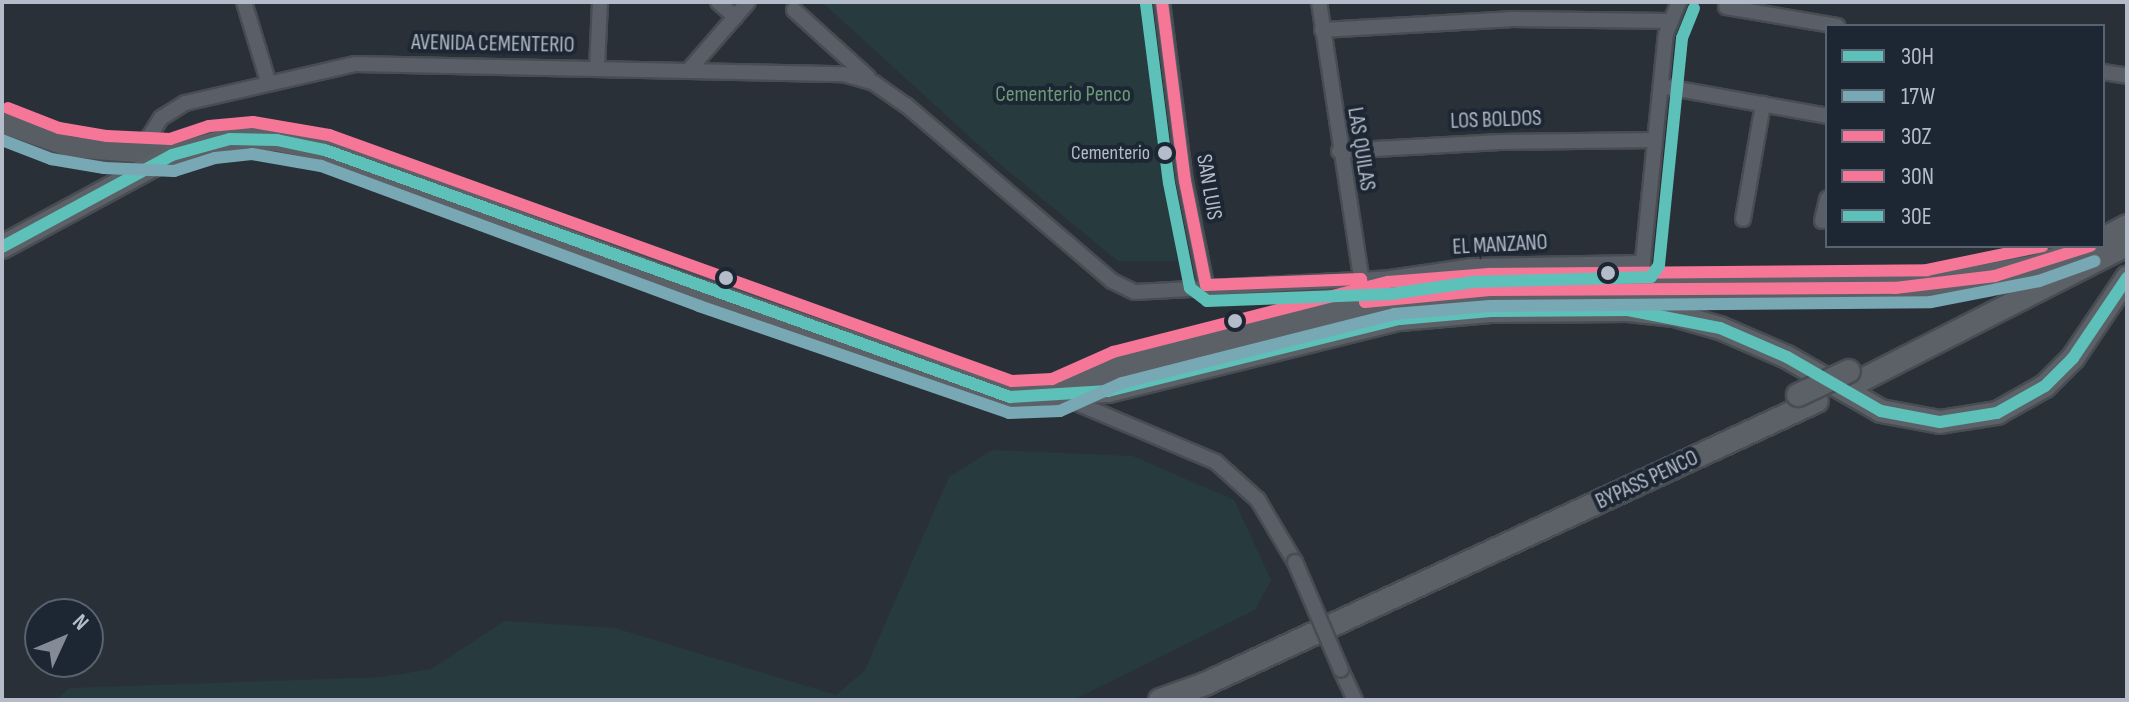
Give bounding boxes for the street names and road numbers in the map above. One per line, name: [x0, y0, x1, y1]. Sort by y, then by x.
street label: AVENIDA CEMENTERIO: [411, 29, 575, 59]
street label: LAS QUILAS: [1341, 105, 1381, 193]
street label: LOS BOLDOS: [1450, 105, 1542, 135]
street label: SAN LUIS: [1190, 152, 1228, 222]
street label: EL MANZANO: [1452, 229, 1548, 261]
street label: BYPASS PENCO: [1592, 445, 1702, 515]

